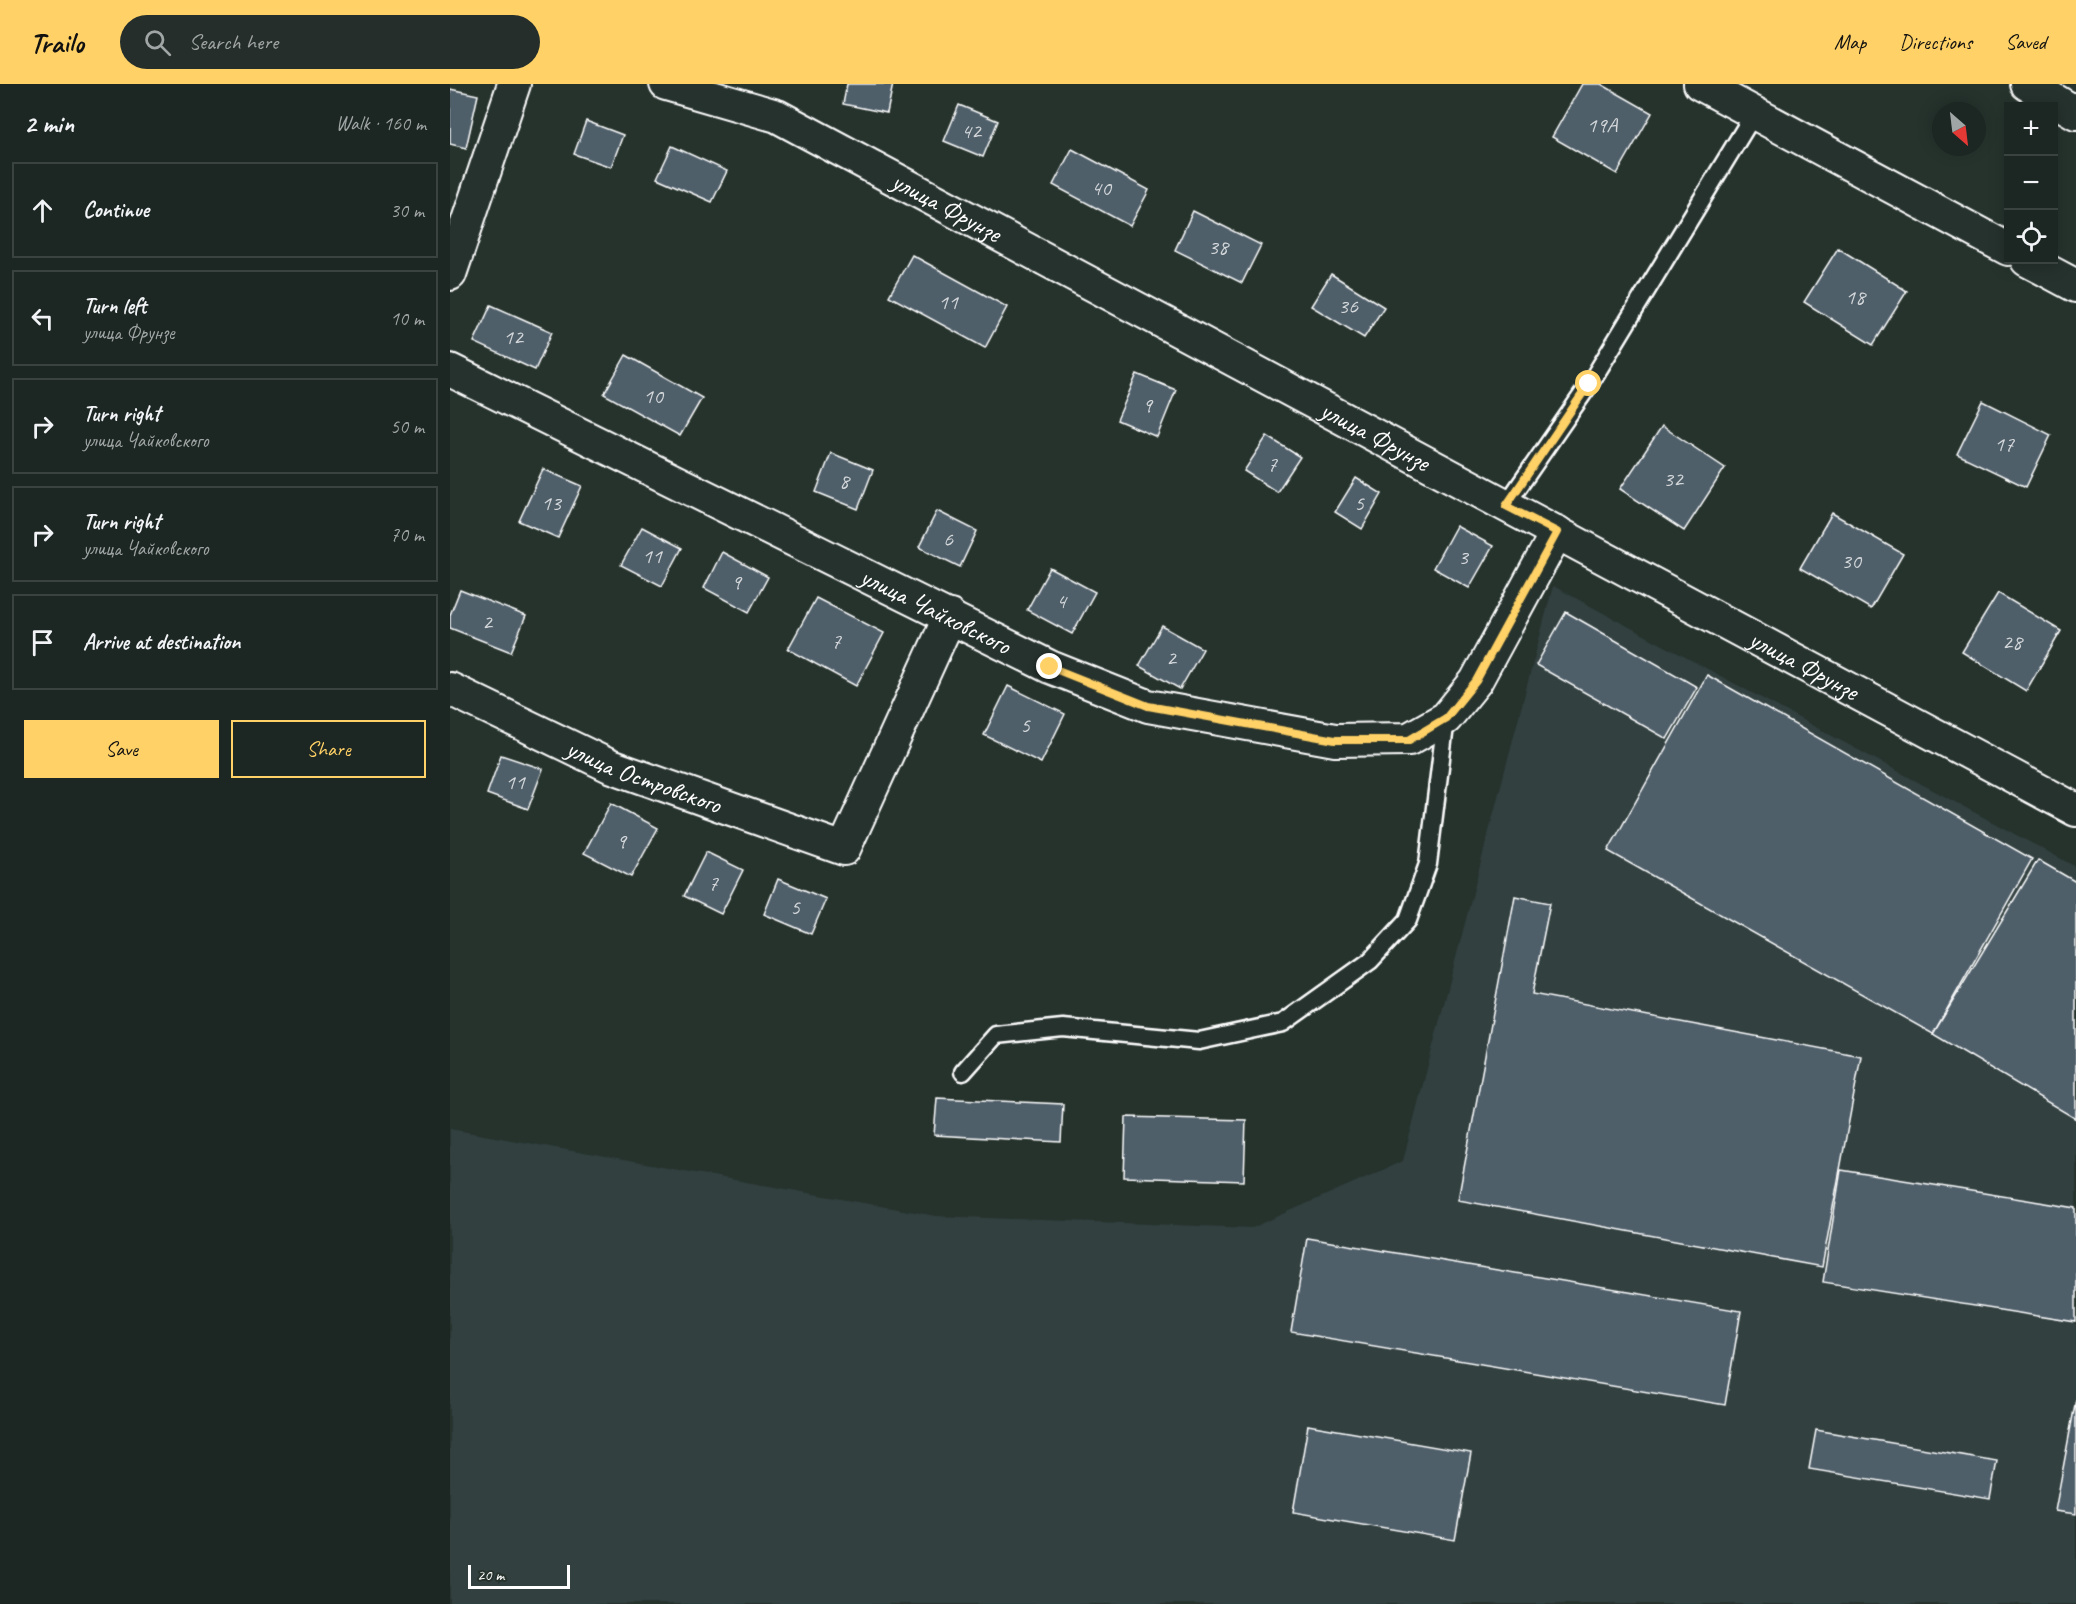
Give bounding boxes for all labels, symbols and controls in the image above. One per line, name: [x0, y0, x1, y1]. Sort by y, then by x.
search box: [120, 15, 540, 69]
text: Trailo: [30, 25, 84, 60]
icon: search: [141, 26, 174, 59]
text: Search here: [189, 28, 278, 56]
text: Map: [1834, 29, 1866, 55]
text: Directions: [1899, 29, 1972, 55]
text: Saved: [2005, 29, 2046, 55]
north arrow: [1932, 102, 1986, 156]
map controls: [2004, 102, 2058, 264]
button: +: [2004, 102, 2058, 156]
text: 2 min: [24, 107, 74, 140]
text: Walk · 160 m: [336, 111, 426, 136]
house number: 19А: [1587, 111, 1618, 139]
house number: 42: [961, 117, 983, 145]
button: −: [2004, 156, 2058, 210]
street label: улица Фрунзе: [885, 163, 1008, 250]
house number: 40: [1091, 174, 1113, 202]
icon: ahead: [26, 194, 59, 227]
text: Continue: [83, 196, 149, 224]
text: 30 m: [390, 198, 424, 223]
button: locate: [2004, 210, 2058, 264]
house number: 38: [1208, 233, 1230, 261]
house number: 18: [1845, 283, 1867, 311]
house number: 11: [938, 288, 959, 316]
text: Turn left: [83, 292, 147, 320]
house number: 36: [1338, 292, 1359, 320]
icon: left: [26, 302, 59, 335]
text: 10 m: [390, 306, 424, 331]
text: улица Фрунзе: [83, 320, 175, 345]
house number: 12: [503, 323, 525, 351]
route start: [1575, 370, 1601, 396]
house number: 10: [643, 382, 665, 410]
house number: 9: [1142, 391, 1154, 419]
street label: улица Фрунзе: [1313, 392, 1437, 479]
text: Turn right: [83, 400, 160, 428]
icon: right: [26, 410, 59, 443]
text: 50 m: [390, 414, 424, 439]
text: улица Чайковского: [83, 428, 209, 453]
house number: 17: [1994, 430, 2015, 458]
house number: 7: [1267, 450, 1278, 478]
house number: 32: [1663, 465, 1685, 493]
house number: 8: [839, 467, 851, 495]
house number: 13: [541, 489, 563, 517]
house number: 5: [1354, 489, 1365, 517]
text: Turn right: [83, 508, 160, 536]
icon: right: [26, 518, 59, 551]
text: 70 m: [390, 522, 424, 547]
house number: 6: [943, 525, 954, 553]
text: улица Чайковского: [83, 536, 209, 561]
house number: 11: [642, 542, 663, 570]
house number: 3: [1458, 543, 1470, 571]
house number: 30: [1841, 547, 1863, 575]
street label: улица Чайковского: [853, 559, 1018, 662]
house number: 9: [731, 568, 743, 596]
house number: 4: [1056, 587, 1068, 615]
house number: 2: [482, 608, 494, 636]
street label: улица Фрунзе: [1742, 621, 1866, 708]
icon: arrive: [26, 626, 59, 659]
house number: 7: [831, 627, 842, 655]
text: Arrive at destination: [83, 628, 240, 656]
house number: 28: [2002, 628, 2024, 656]
house number: 2: [1166, 644, 1178, 672]
route end: [1036, 653, 1062, 679]
house number: 5: [1020, 711, 1031, 739]
button: Save: [24, 720, 219, 778]
button: Share: [231, 720, 426, 778]
street label: улица Островского: [560, 730, 727, 821]
house number: 11: [505, 768, 526, 796]
house number: 9: [616, 827, 628, 855]
house number: 7: [708, 869, 719, 897]
house number: 5: [790, 893, 801, 921]
scale bar: [468, 1562, 570, 1590]
text: 20 m: [477, 1565, 504, 1585]

